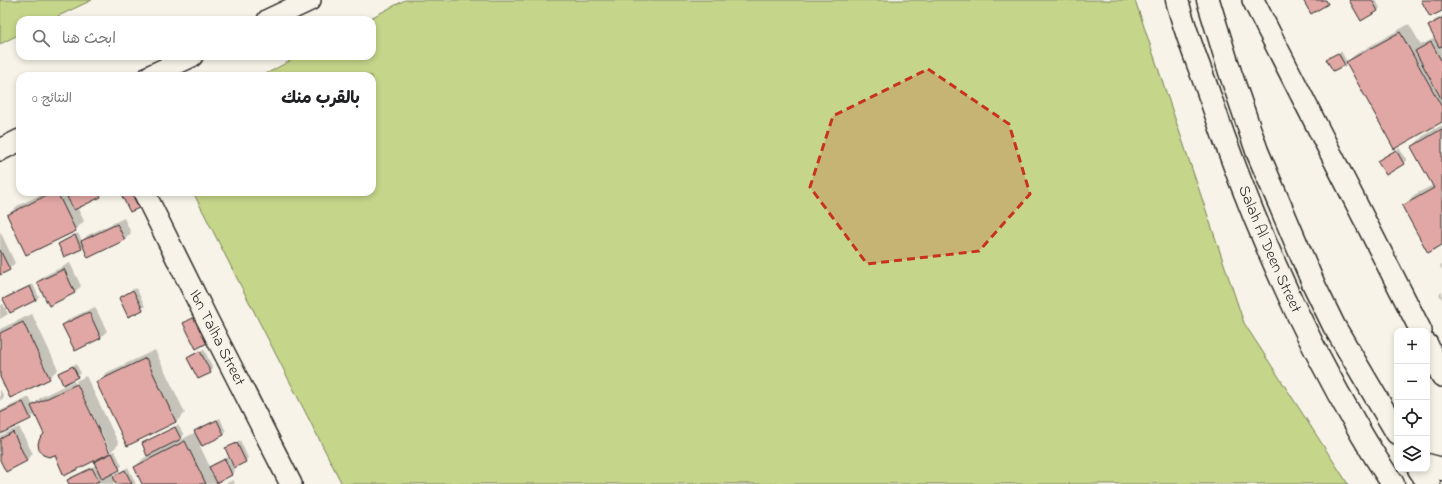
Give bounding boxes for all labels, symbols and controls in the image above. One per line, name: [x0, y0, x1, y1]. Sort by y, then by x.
search box: [16, 16, 376, 60]
icon: search: [30, 27, 52, 49]
text: ابحث هنا: [62, 28, 116, 50]
text: بالقرب منك: [281, 86, 360, 111]
text: النتائج: 0: [32, 89, 72, 108]
street label: Salah Al Deen Street: [1231, 182, 1308, 318]
street label: Ibn Talha Street: [182, 286, 251, 391]
map controls: [1394, 328, 1430, 472]
button: +: [1394, 328, 1430, 364]
button: −: [1394, 364, 1430, 400]
button: locate: [1394, 400, 1430, 436]
button: layers: [1394, 436, 1430, 472]

